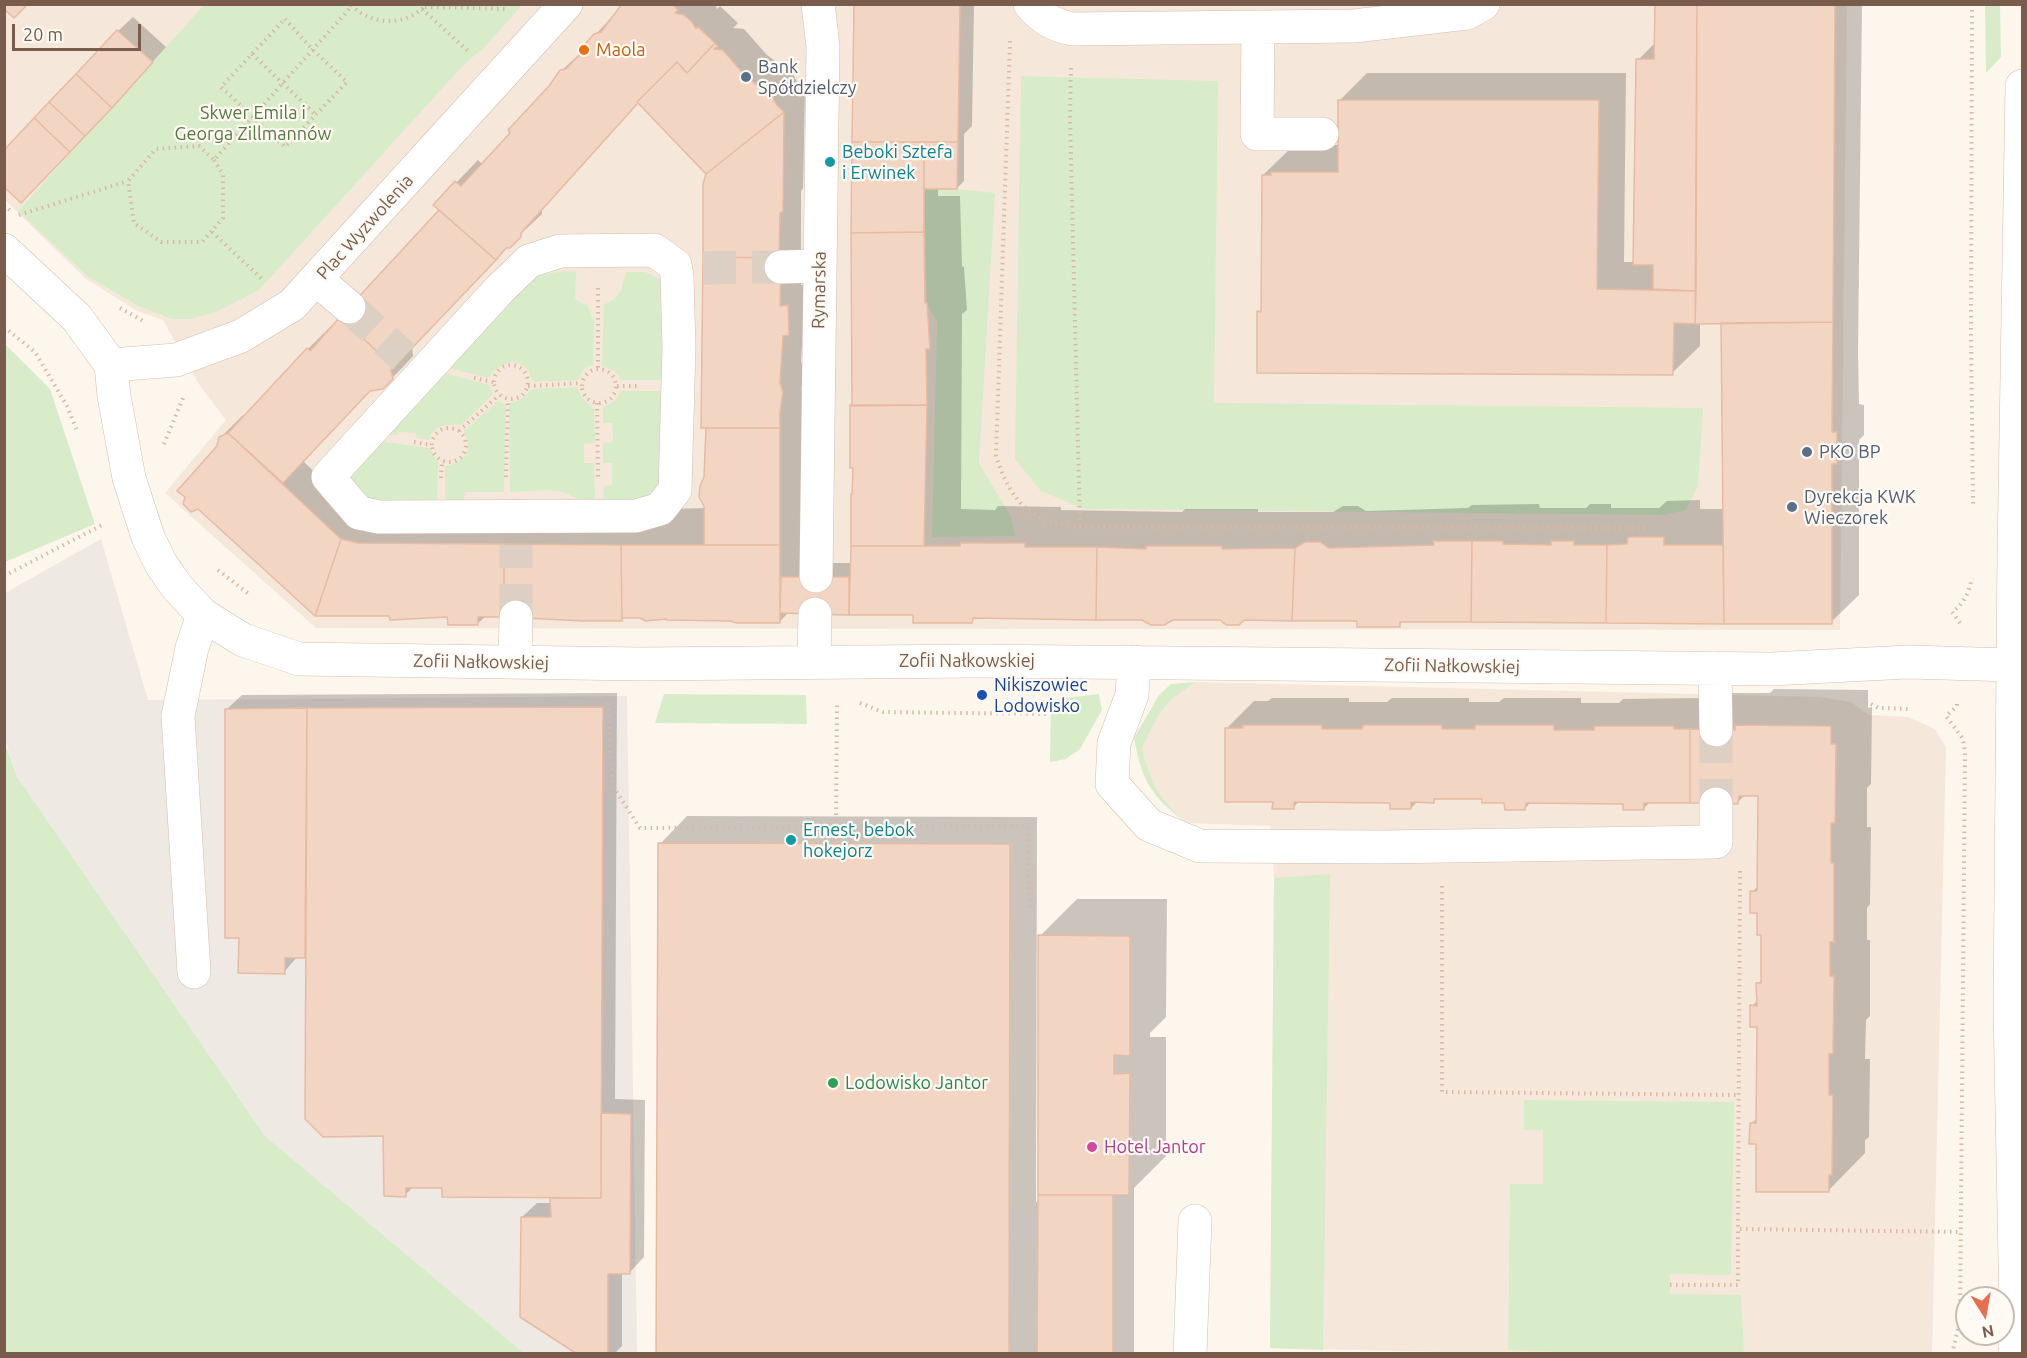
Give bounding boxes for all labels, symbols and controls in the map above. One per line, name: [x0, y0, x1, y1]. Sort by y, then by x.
scale bar: [15, 12, 144, 50]
text: 20 m: [23, 24, 63, 44]
place label: Maola: [596, 39, 645, 61]
marker: Maola: [577, 43, 591, 57]
place label: Bank Spółdzielczy: [758, 56, 856, 98]
marker: Bank Spółdzielczy: [739, 70, 753, 84]
park label: Skwer Emila i Georga Zillmannów: [175, 102, 331, 144]
place label: Beboki Sztefa i Erwinek: [842, 141, 953, 184]
marker: Beboki Sztefa i Erwinek: [823, 155, 837, 169]
street label: Plac Wyzwolenia: [312, 170, 418, 284]
street label: Rymarska: [808, 251, 830, 329]
place label: PKO BP: [1819, 441, 1881, 463]
marker: PKO BP: [1800, 445, 1814, 459]
place label: Dyrekcja KWK Wieczorek: [1804, 486, 1916, 528]
marker: Dyrekcja KWK Wieczorek: [1785, 500, 1799, 514]
street label: Zofii Nałkowskiej: [413, 650, 549, 674]
street label: Zofii Nałkowskiej: [899, 650, 1035, 672]
street label: Zofii Nałkowskiej: [1384, 654, 1520, 678]
place label: Nikiszowiec Lodowisko: [994, 674, 1088, 716]
marker: Nikiszowiec Lodowisko: [975, 688, 989, 702]
place label: Ernest, bebok hokejorz: [803, 819, 914, 862]
marker: Ernest, bebok hokejorz: [784, 833, 798, 847]
place label: Lodowisko Jantor: [845, 1072, 988, 1094]
marker: Lodowisko Jantor: [826, 1076, 840, 1090]
place label: Hotel Jantor: [1104, 1136, 1206, 1158]
marker: Hotel Jantor: [1085, 1140, 1099, 1154]
north arrow: [1955, 1286, 2015, 1346]
text: N: [1980, 1322, 1996, 1342]

